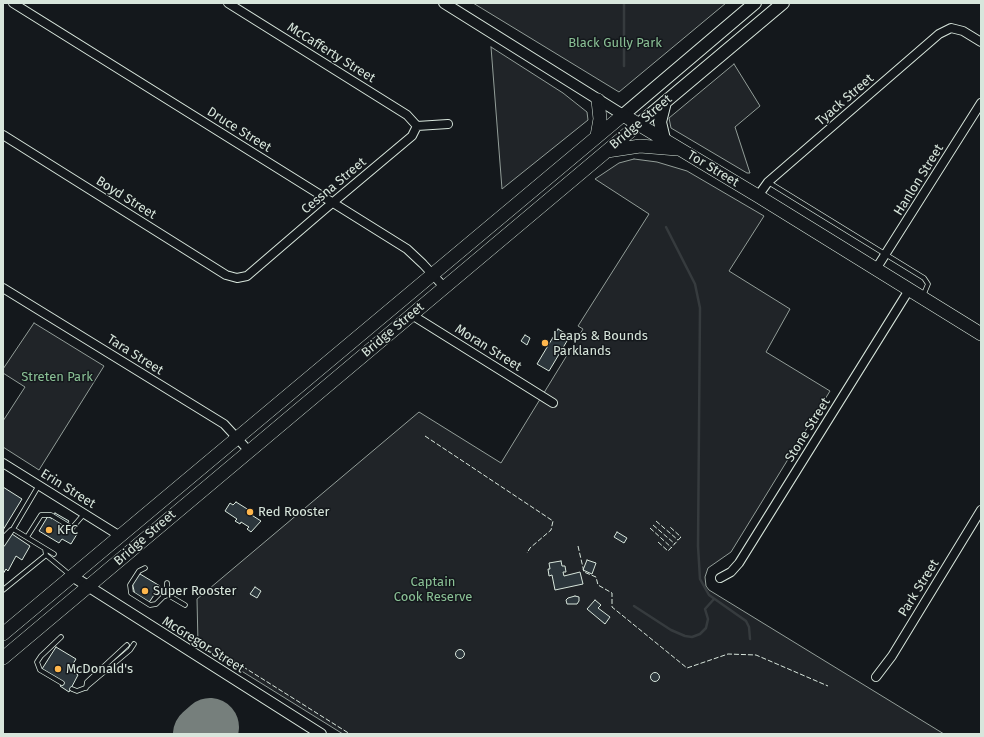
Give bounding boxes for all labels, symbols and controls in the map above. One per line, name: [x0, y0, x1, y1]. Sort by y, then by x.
street label: McCafferty Street: [284, 20, 378, 86]
park label: Black Gully Park: [568, 35, 662, 51]
street label: Tyack Street: [813, 71, 877, 129]
street label: Bridge Street: [607, 91, 675, 153]
street label: Druce Street: [204, 104, 274, 156]
street label: Hanlon Street: [891, 141, 947, 219]
street label: Tor Street: [684, 148, 742, 190]
street label: Cessna Street: [299, 154, 369, 218]
street label: Boyd Street: [93, 173, 159, 223]
street label: Bridge Street: [359, 299, 427, 361]
street label: Moran Street: [452, 321, 524, 375]
place label: Leaps & Bounds Parklands: [553, 328, 648, 359]
street label: Tara Street: [104, 332, 166, 378]
marker: Leaps & Bounds Parklands: [540, 338, 550, 348]
park label: Streten Park: [21, 369, 93, 385]
street label: Stone Street: [782, 395, 834, 465]
street label: Erin Street: [38, 466, 98, 512]
place label: Red Rooster: [258, 504, 329, 520]
street label: Bridge Street: [111, 507, 179, 569]
marker: Red Rooster: [245, 507, 255, 517]
place label: KFC: [57, 522, 78, 538]
marker: KFC: [44, 525, 54, 535]
street label: Park Street: [895, 557, 943, 619]
park label: Captain Cook Reserve: [394, 574, 472, 605]
place label: Super Rooster: [153, 583, 236, 599]
marker: Super Rooster: [140, 586, 150, 596]
street label: McGregor Street: [159, 613, 247, 677]
place label: McDonald's: [66, 661, 133, 677]
marker: McDonald's: [53, 664, 63, 674]

